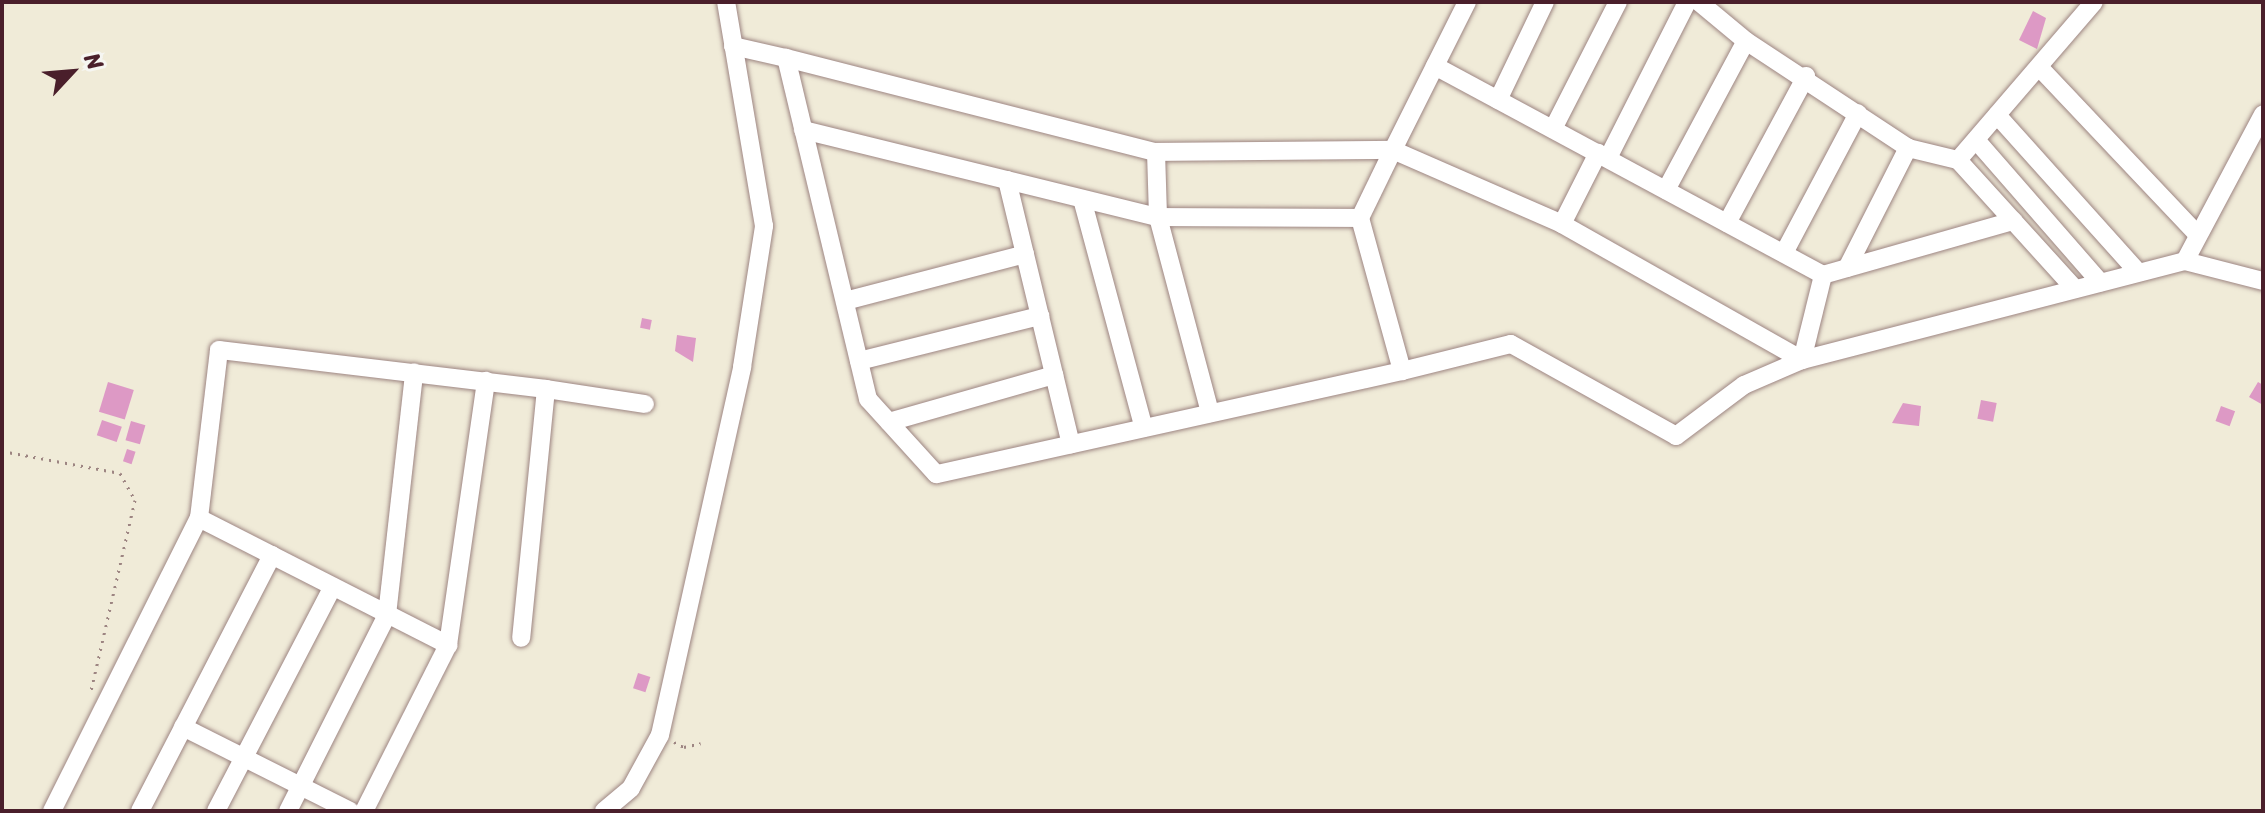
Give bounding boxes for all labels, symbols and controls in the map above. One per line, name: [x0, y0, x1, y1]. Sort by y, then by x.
north arrow: [32, 32, 112, 112]
text: N: [73, 46, 115, 77]

